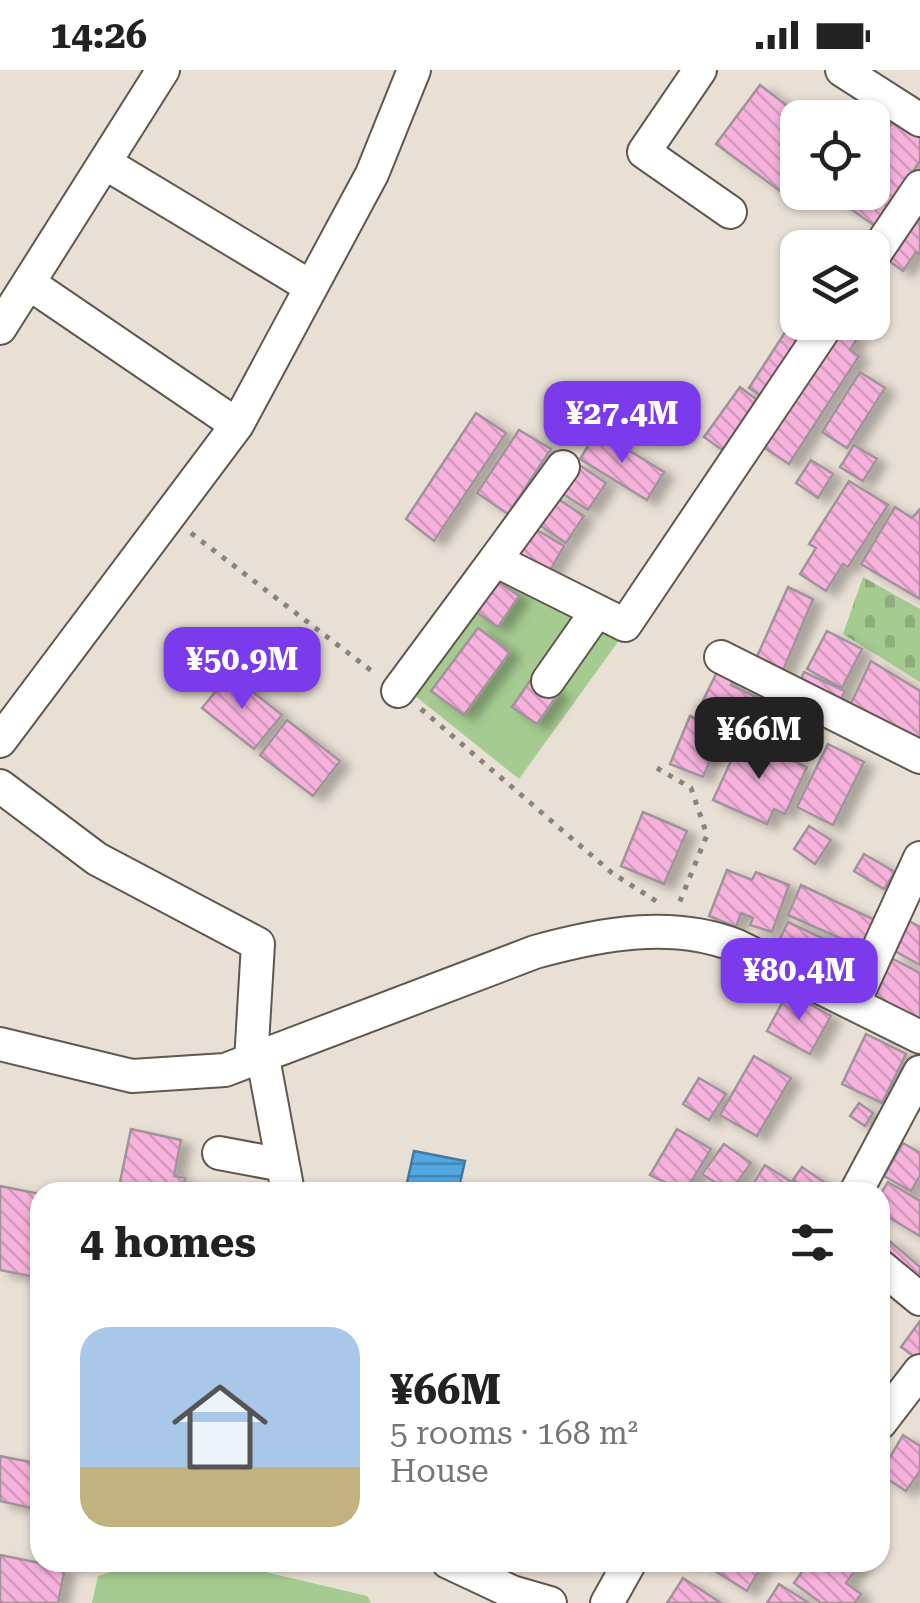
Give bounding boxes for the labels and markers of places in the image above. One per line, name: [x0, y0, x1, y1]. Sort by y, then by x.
pin: ¥27.4M: [541, 381, 703, 466]
pin: ¥50.9M: [161, 627, 323, 712]
pin: ¥66M: [700, 697, 818, 782]
pin: ¥80.4M: [718, 938, 880, 1023]

